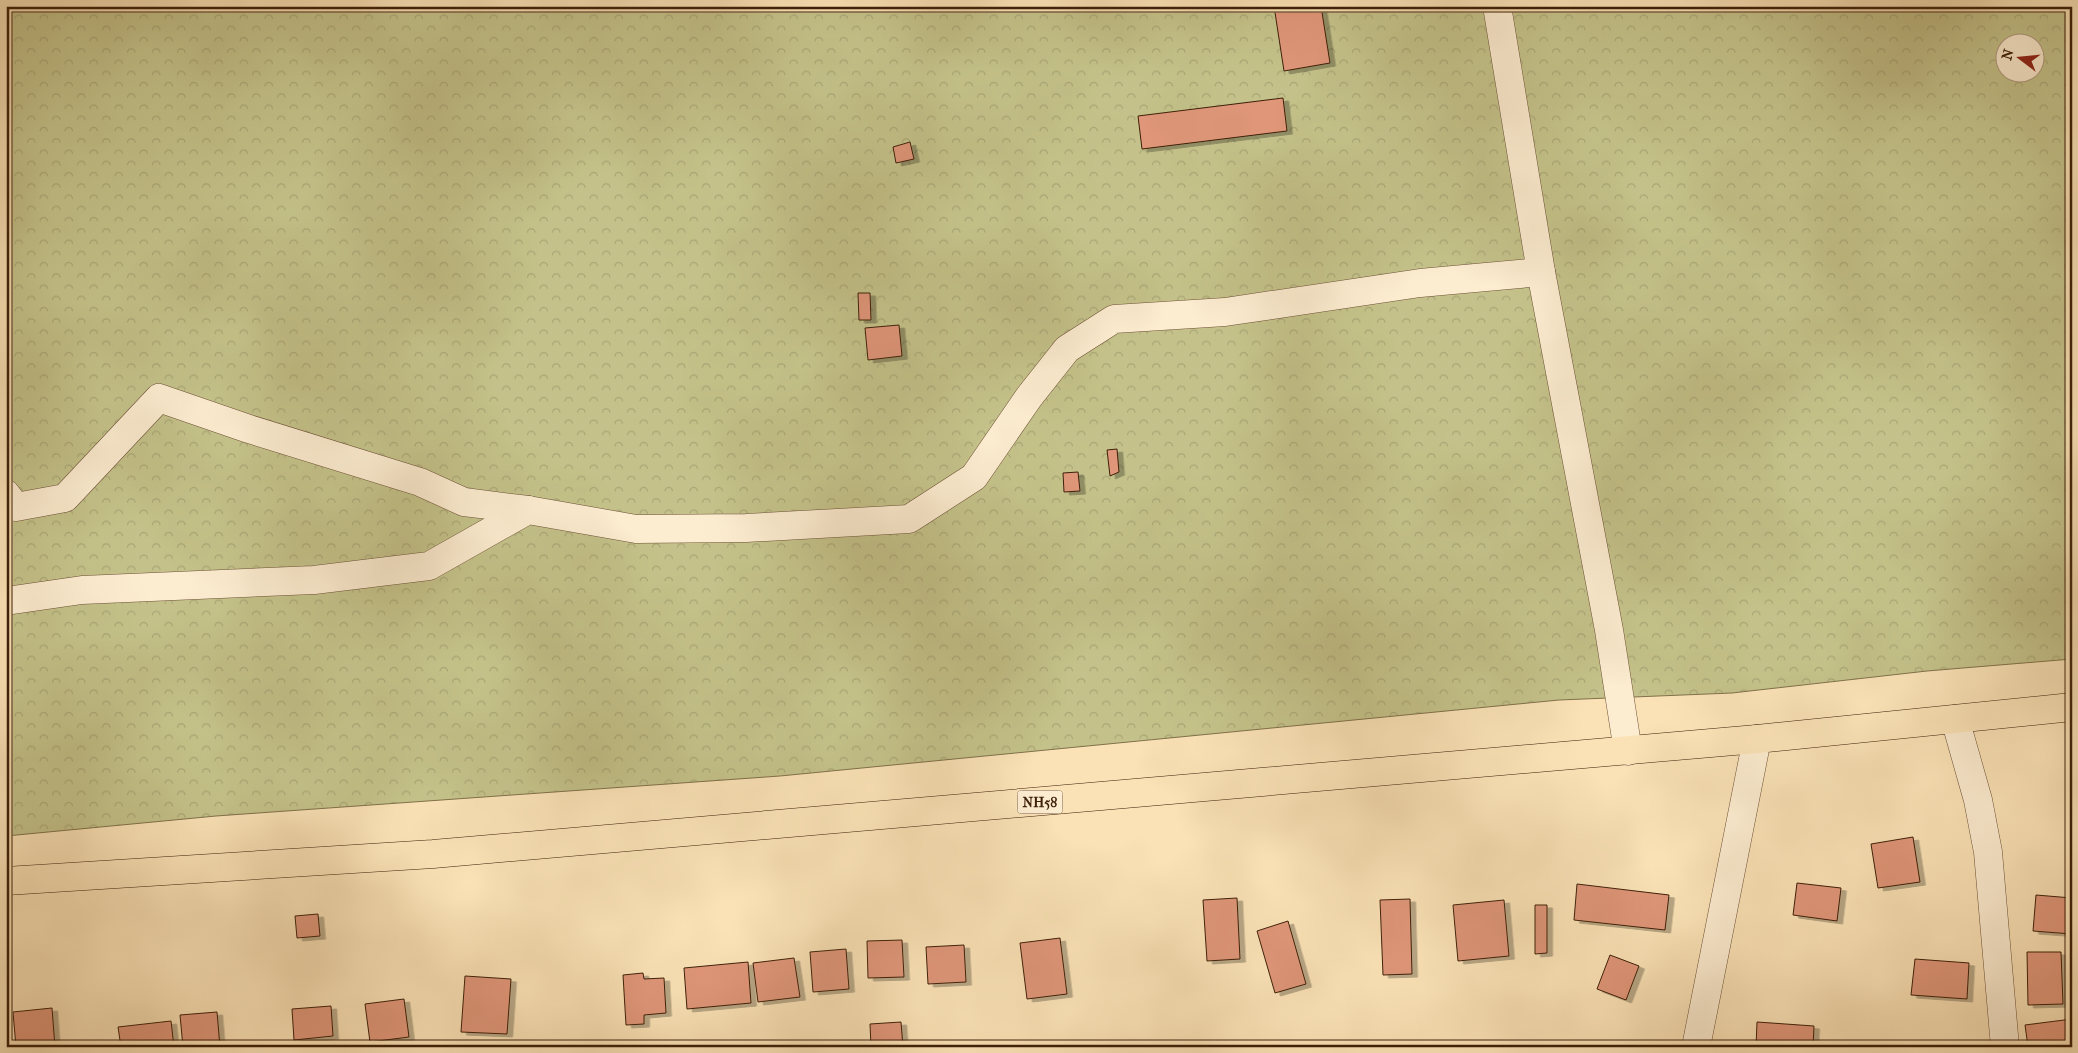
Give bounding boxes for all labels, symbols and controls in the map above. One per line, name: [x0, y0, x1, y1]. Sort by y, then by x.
north arrow: [1996, 32, 2046, 82]
text: N: [1998, 47, 2018, 62]
road number: NH58: [1018, 790, 1062, 814]

